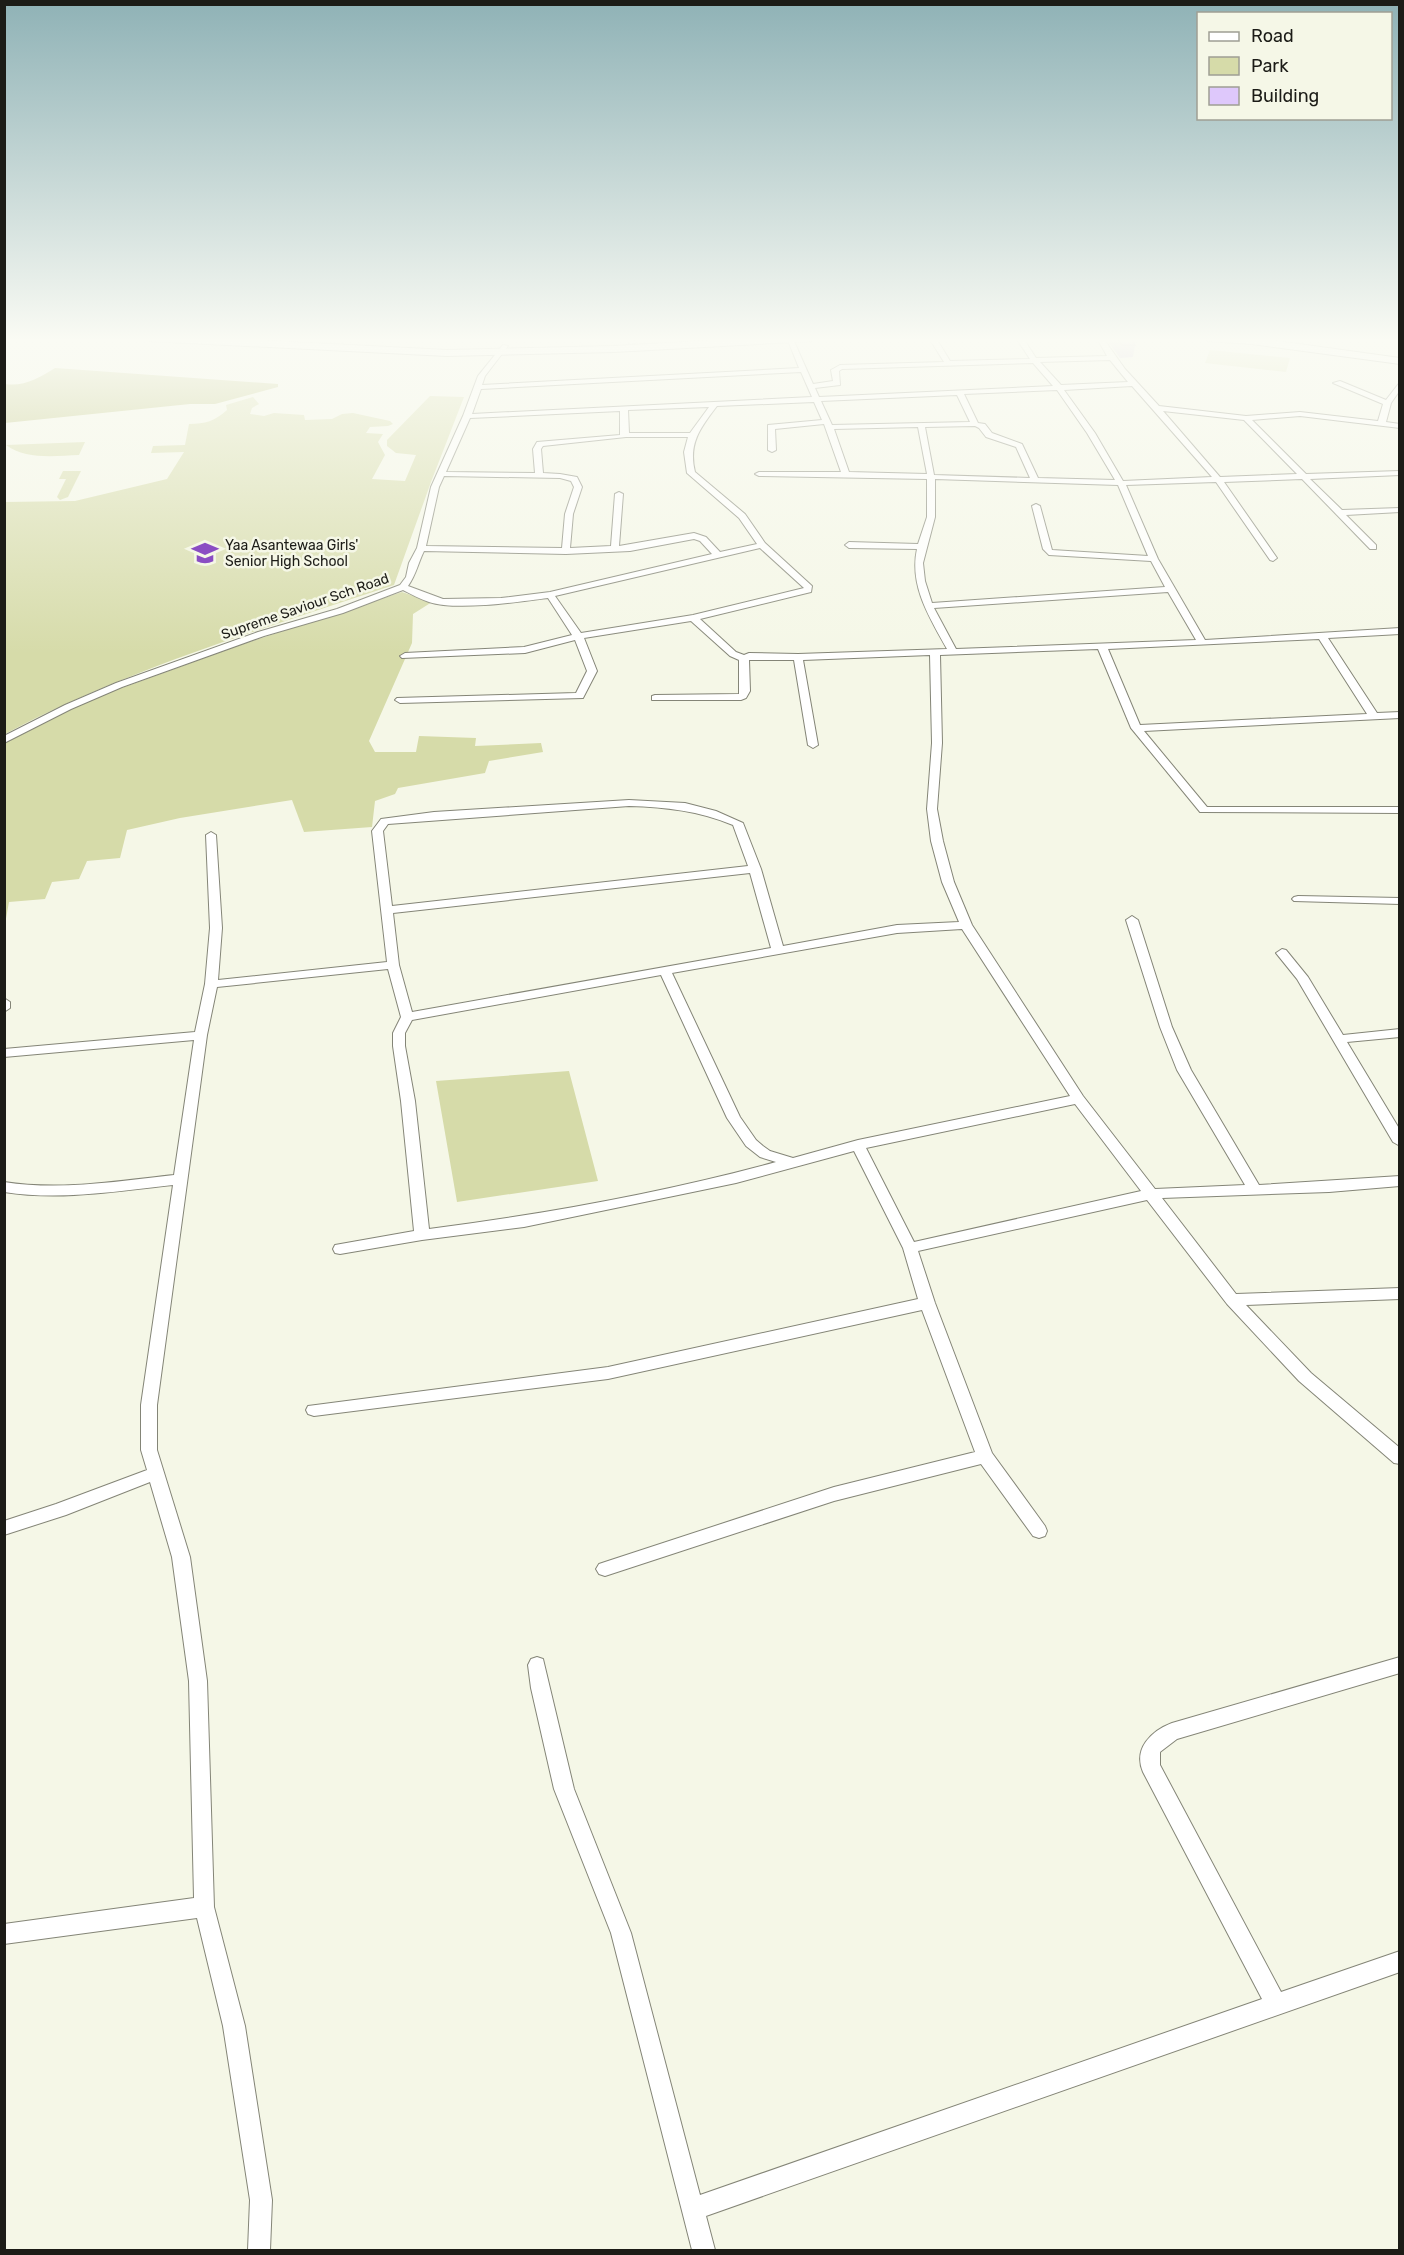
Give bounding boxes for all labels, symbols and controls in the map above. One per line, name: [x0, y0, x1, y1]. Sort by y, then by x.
legend: [1197, 12, 1392, 120]
text: Road: [1251, 25, 1294, 47]
text: Park: [1251, 55, 1289, 77]
text: Building: [1251, 85, 1319, 107]
place label: Yaa Asantewaa Girls' Senior High School: [225, 537, 358, 570]
school or university icon: Yaa Asantewaa Girls' Senior High School: [190, 538, 220, 568]
street label: Supreme Saviour Sch Road: [219, 570, 391, 643]

